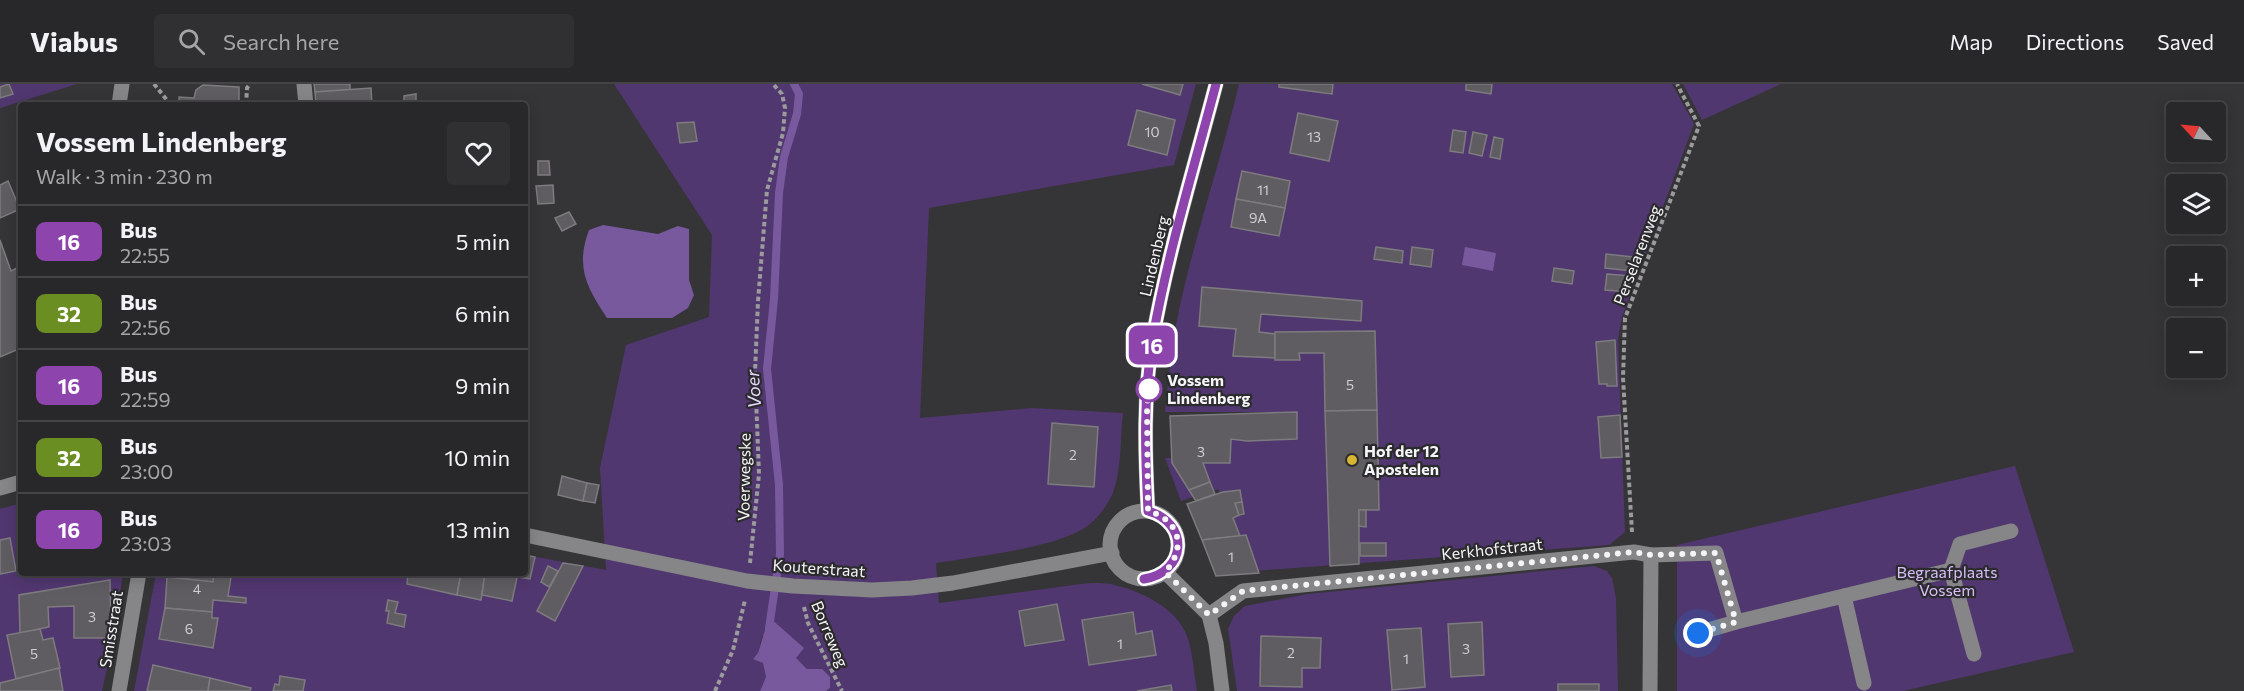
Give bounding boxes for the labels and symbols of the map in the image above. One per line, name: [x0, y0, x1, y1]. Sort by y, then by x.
north arrow: [2166, 102, 2226, 162]
house number: 10: [1144, 123, 1160, 140]
house number: 13: [1307, 128, 1321, 145]
house number: 11: [1257, 181, 1269, 198]
street label: Perselarenweg: [1609, 202, 1664, 308]
house number: 9A: [1249, 209, 1267, 226]
street label: Lindenberg: [1135, 213, 1172, 298]
line badge: 16: [1125, 326, 1179, 364]
water label: Voer: [741, 368, 765, 409]
place label: Vossem Lindenberg: [1167, 370, 1251, 407]
marker: Vossem Lindenberg: [1136, 376, 1162, 402]
house number: 5: [1346, 376, 1354, 393]
street label: Voerwegske: [733, 433, 754, 521]
place label: Hof der 12 Apostelen: [1364, 441, 1439, 478]
house number: 3: [1197, 443, 1205, 460]
house number: 2: [1069, 446, 1077, 463]
marker: Hof der 12 Apostelen: [1345, 453, 1359, 467]
street label: Kerkhofstraat: [1440, 534, 1544, 563]
house number: 1: [1228, 548, 1234, 565]
street label: Kouterstraat: [772, 555, 867, 580]
park label: Begraafplaats Vossem: [1897, 562, 1997, 599]
house number: 4: [193, 580, 202, 597]
street label: Smisstraat: [95, 588, 126, 669]
street label: Borreweg: [808, 598, 853, 670]
house number: 3: [88, 608, 96, 625]
your location: [1683, 618, 1713, 648]
house number: 6: [185, 620, 193, 637]
house number: 1: [1117, 635, 1123, 652]
house number: 3: [1462, 640, 1470, 657]
house number: 2: [1287, 644, 1295, 661]
house number: 5: [30, 645, 38, 662]
house number: 1: [1403, 650, 1409, 667]

